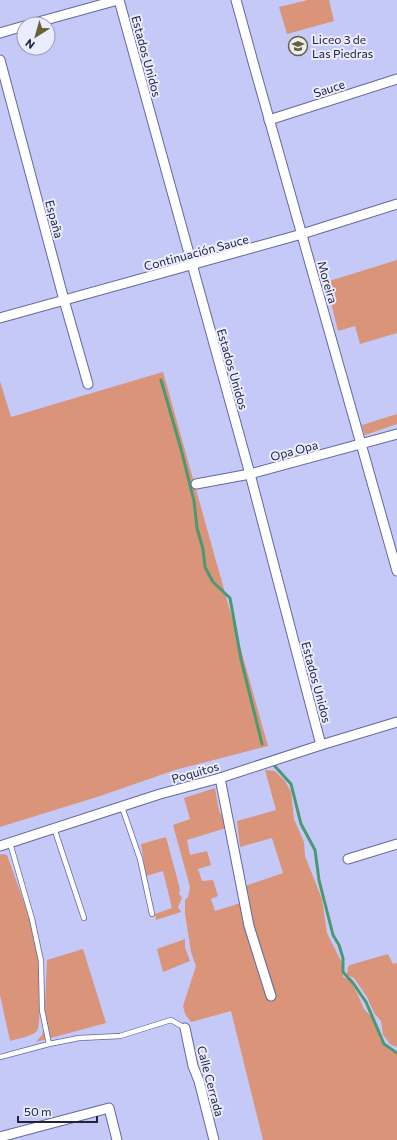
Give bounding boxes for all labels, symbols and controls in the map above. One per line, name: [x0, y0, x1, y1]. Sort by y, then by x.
street label: Estados Unidos: [129, 14, 165, 98]
north arrow: [16, 16, 56, 56]
place label: Liceo 3 de Las Piedras: [312, 32, 373, 60]
school or university icon: Liceo 3 de Las Piedras: [287, 35, 309, 57]
text: N: [22, 37, 37, 52]
street label: Sauce: [311, 76, 347, 100]
street label: España: [43, 198, 67, 240]
street label: Continuación Sauce: [142, 231, 250, 273]
street label: Moreira: [315, 259, 341, 305]
street label: Estados Unidos: [215, 327, 251, 411]
street label: Opa Opa: [269, 437, 319, 463]
street label: Estados Unidos: [299, 640, 335, 724]
street label: Poquitos: [170, 759, 220, 785]
street label: Calle Cerrada: [195, 1044, 227, 1118]
scale bar: [18, 1098, 97, 1124]
text: 50 m: [24, 1104, 52, 1118]

